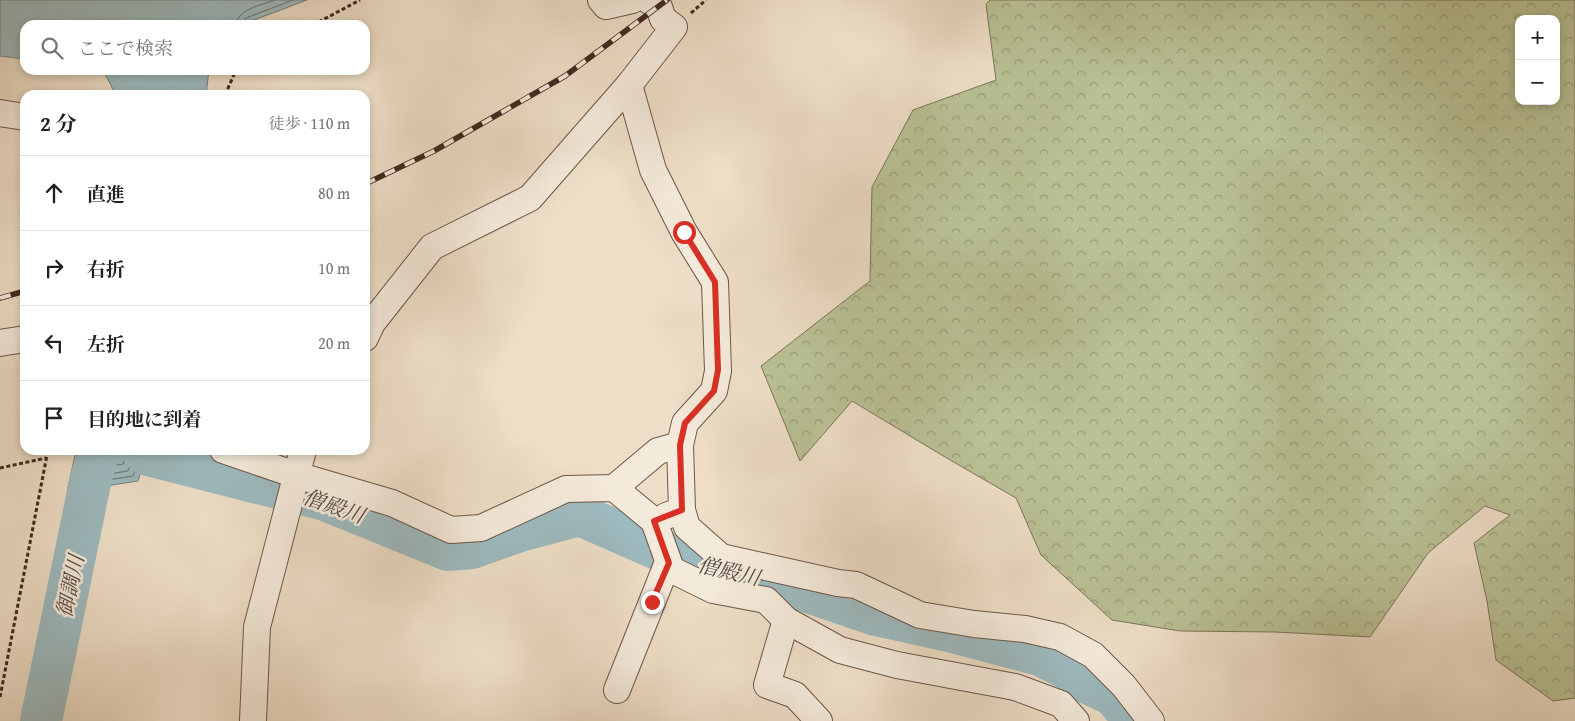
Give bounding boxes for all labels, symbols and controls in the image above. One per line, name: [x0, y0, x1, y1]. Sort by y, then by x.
map controls: [1515, 15, 1560, 105]
button: +: [1515, 15, 1560, 60]
search box: [20, 20, 370, 75]
icon: search: [38, 34, 66, 62]
text: ここで検索: [78, 34, 173, 62]
button: −: [1515, 60, 1560, 105]
text: 2 分: [40, 108, 77, 139]
text: 徒歩 · 110 m: [269, 111, 350, 135]
icon: ahead: [40, 179, 68, 207]
text: 直進: [87, 180, 125, 208]
text: 80 m: [318, 181, 350, 205]
route start: [673, 221, 696, 244]
icon: right: [40, 254, 68, 282]
text: 右折: [87, 255, 125, 283]
text: 10 m: [318, 256, 350, 280]
icon: left: [40, 329, 68, 357]
text: 左折: [87, 330, 125, 358]
text: 20 m: [318, 331, 350, 355]
icon: arrive: [40, 404, 68, 432]
text: 目的地に到着: [87, 405, 201, 433]
water label: 僧殿川: [299, 481, 371, 532]
water label: 僧殿川: [695, 549, 765, 594]
water label: 御調川: [48, 550, 92, 620]
route end: [641, 591, 664, 614]

